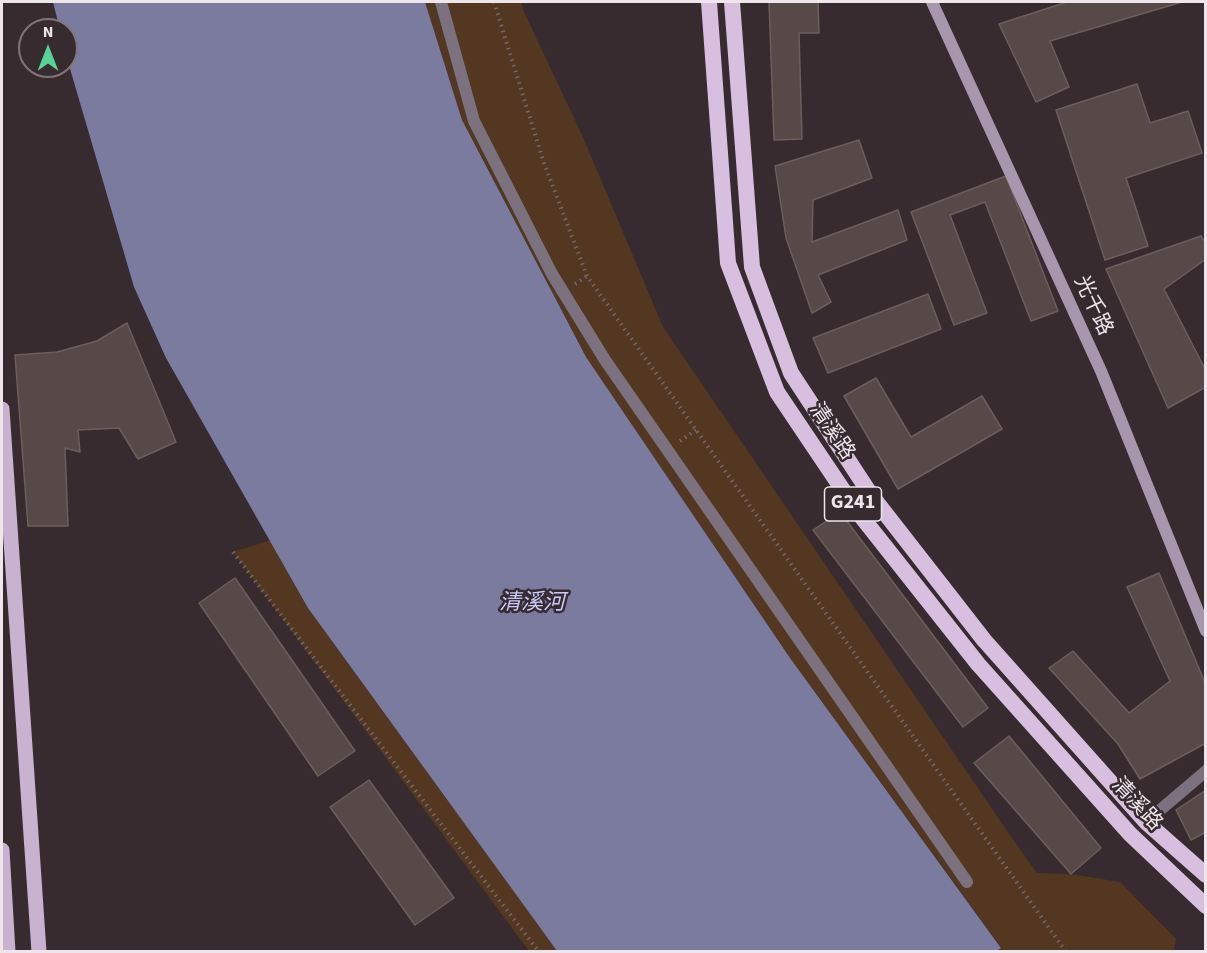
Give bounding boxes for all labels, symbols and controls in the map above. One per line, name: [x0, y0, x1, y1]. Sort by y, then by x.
north arrow: [18, 18, 78, 78]
text: N: [43, 21, 53, 43]
street label: 光千路: [1067, 272, 1117, 340]
street label: 清溪路: [803, 399, 859, 465]
road number: G241: [824, 487, 882, 521]
water label: 清溪河: [499, 591, 565, 617]
street label: 清溪路: [1105, 773, 1167, 837]

